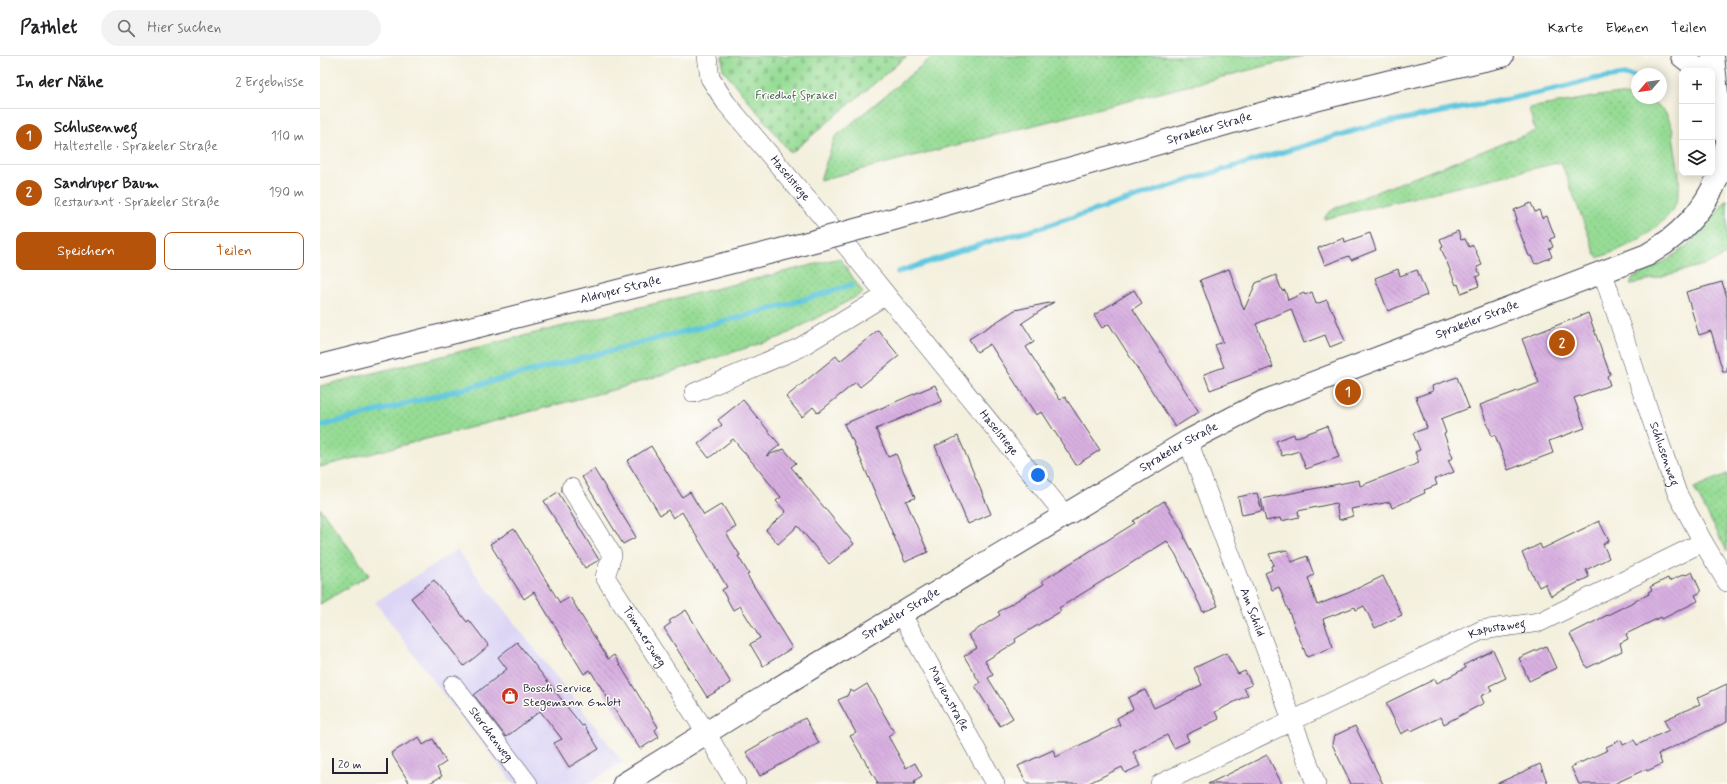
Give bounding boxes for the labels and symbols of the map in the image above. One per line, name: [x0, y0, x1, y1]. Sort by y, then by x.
north arrow: [1631, 68, 1667, 104]
park label: Friedhof Sprakel: [755, 88, 837, 104]
street label: Sprakeler Straße: [1165, 109, 1254, 149]
street label: Haselstiege: [766, 153, 814, 205]
street label: Aldruper Straße: [579, 272, 663, 308]
street label: Sprakeler Straße: [1433, 297, 1521, 343]
pin: 2: [1549, 328, 1575, 358]
pin: 1: [1335, 377, 1361, 407]
street label: Haselstiege: [975, 407, 1022, 460]
street label: Sprakeler Straße: [1137, 419, 1221, 476]
street label: Schlusenweg: [1645, 420, 1682, 489]
your location: [1028, 465, 1048, 485]
street label: Sprakeler Straße: [859, 584, 943, 644]
street label: Am Schild: [1236, 586, 1268, 639]
street label: Tömmersweg: [618, 604, 669, 670]
street label: Kapustaweg: [1466, 616, 1527, 643]
street label: Marienstraße: [924, 664, 973, 734]
place label: Bosch Service Stegemann GmbH: [523, 681, 621, 711]
shop icon: Bosch Service Stegemann GmbH: [500, 686, 520, 706]
street label: Storchenweg: [465, 704, 516, 765]
scale bar: [332, 756, 388, 775]

